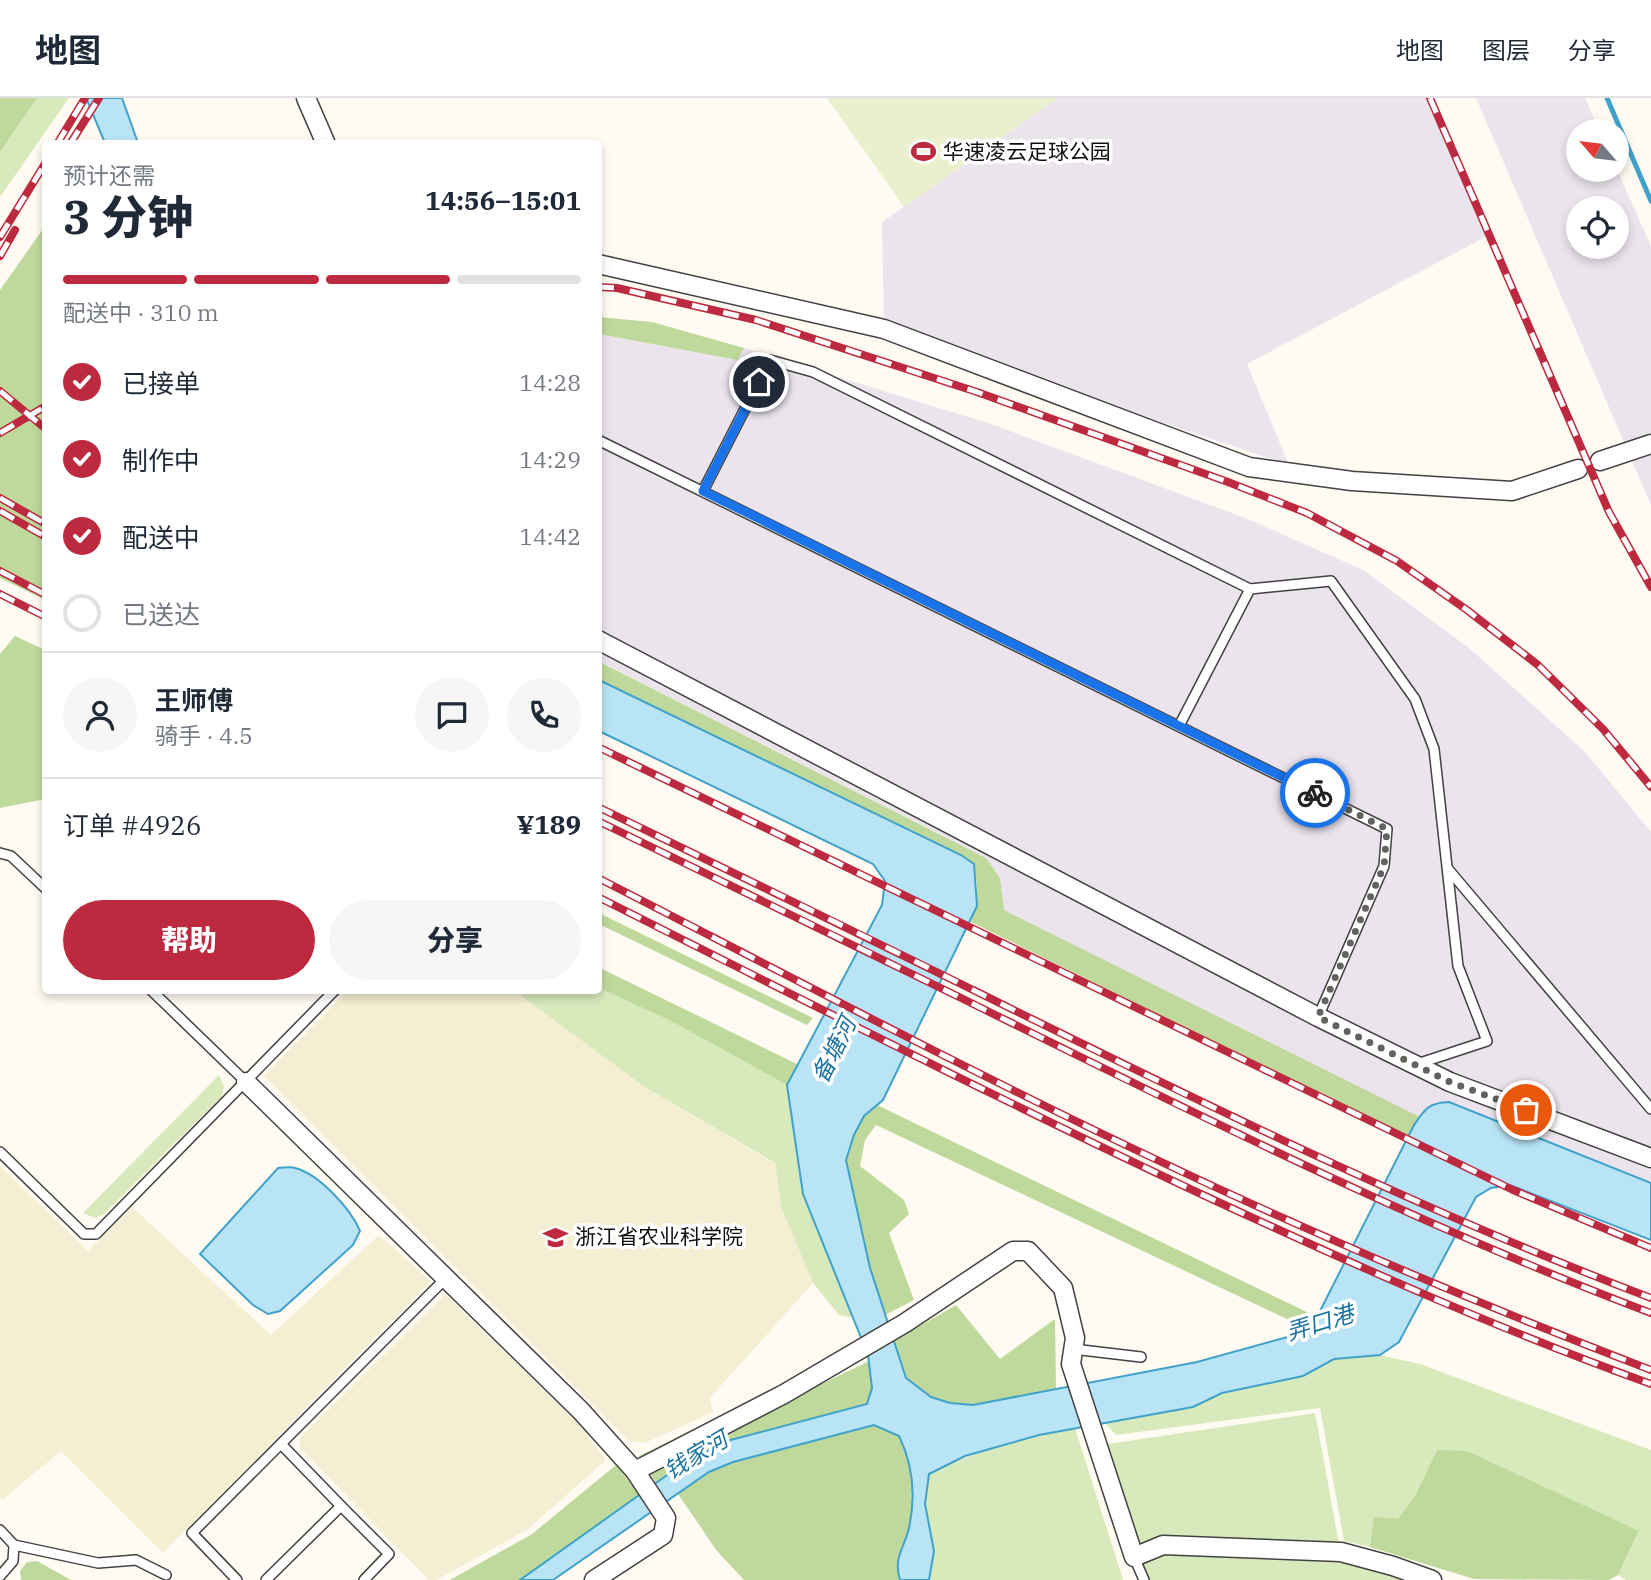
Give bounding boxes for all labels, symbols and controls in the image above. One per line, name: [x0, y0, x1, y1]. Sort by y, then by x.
text: 地图: [35, 28, 101, 71]
text: 地图: [1396, 34, 1444, 66]
text: 图层: [1482, 34, 1530, 66]
text: 分享: [1568, 34, 1616, 66]
north arrow: [1566, 119, 1629, 182]
map controls: [1566, 119, 1629, 259]
place label: 华速凌云足球公园: [943, 137, 1111, 165]
sports icon: 华速凌云足球公园: [909, 138, 937, 166]
text: 预计还需: [63, 160, 155, 190]
text: 14:56–15:01: [425, 183, 581, 217]
text: 3 分钟: [63, 187, 193, 247]
button: locate: [1566, 196, 1629, 259]
text: 配送中 · 310 m: [63, 297, 219, 327]
pin: [729, 352, 789, 412]
icon: check: [63, 363, 101, 401]
icon: home: [740, 363, 778, 401]
text: 已接单: [122, 366, 200, 400]
text: 14:28: [519, 367, 581, 397]
icon: check: [63, 440, 101, 478]
text: 制作中: [122, 443, 200, 477]
text: 14:29: [519, 444, 581, 474]
icon: check: [63, 517, 101, 555]
text: 配送中: [122, 520, 200, 554]
text: 14:42: [519, 521, 581, 551]
text: 已送达: [122, 597, 200, 631]
button: person: [63, 678, 137, 752]
button: chat: [415, 678, 489, 752]
button: phone: [507, 678, 581, 752]
text: 王师傅: [155, 683, 233, 717]
text: 骑手 · 4.5: [155, 720, 253, 750]
courier: [1280, 758, 1350, 828]
icon: bike: [1296, 774, 1334, 812]
text: ¥189: [516, 807, 581, 841]
text: 订单 #4926: [63, 808, 202, 842]
button: 帮助: [63, 900, 315, 980]
button: 分享: [329, 900, 581, 980]
water label: 备塘河: [804, 1008, 863, 1087]
pin: [1496, 1080, 1556, 1140]
icon: bag: [1507, 1091, 1545, 1129]
place label: 浙江省农业科学院: [575, 1222, 743, 1250]
school or university icon: 浙江省农业科学院: [541, 1223, 569, 1251]
water label: 弄口港: [1282, 1297, 1360, 1346]
water label: 钱家河: [658, 1421, 736, 1485]

